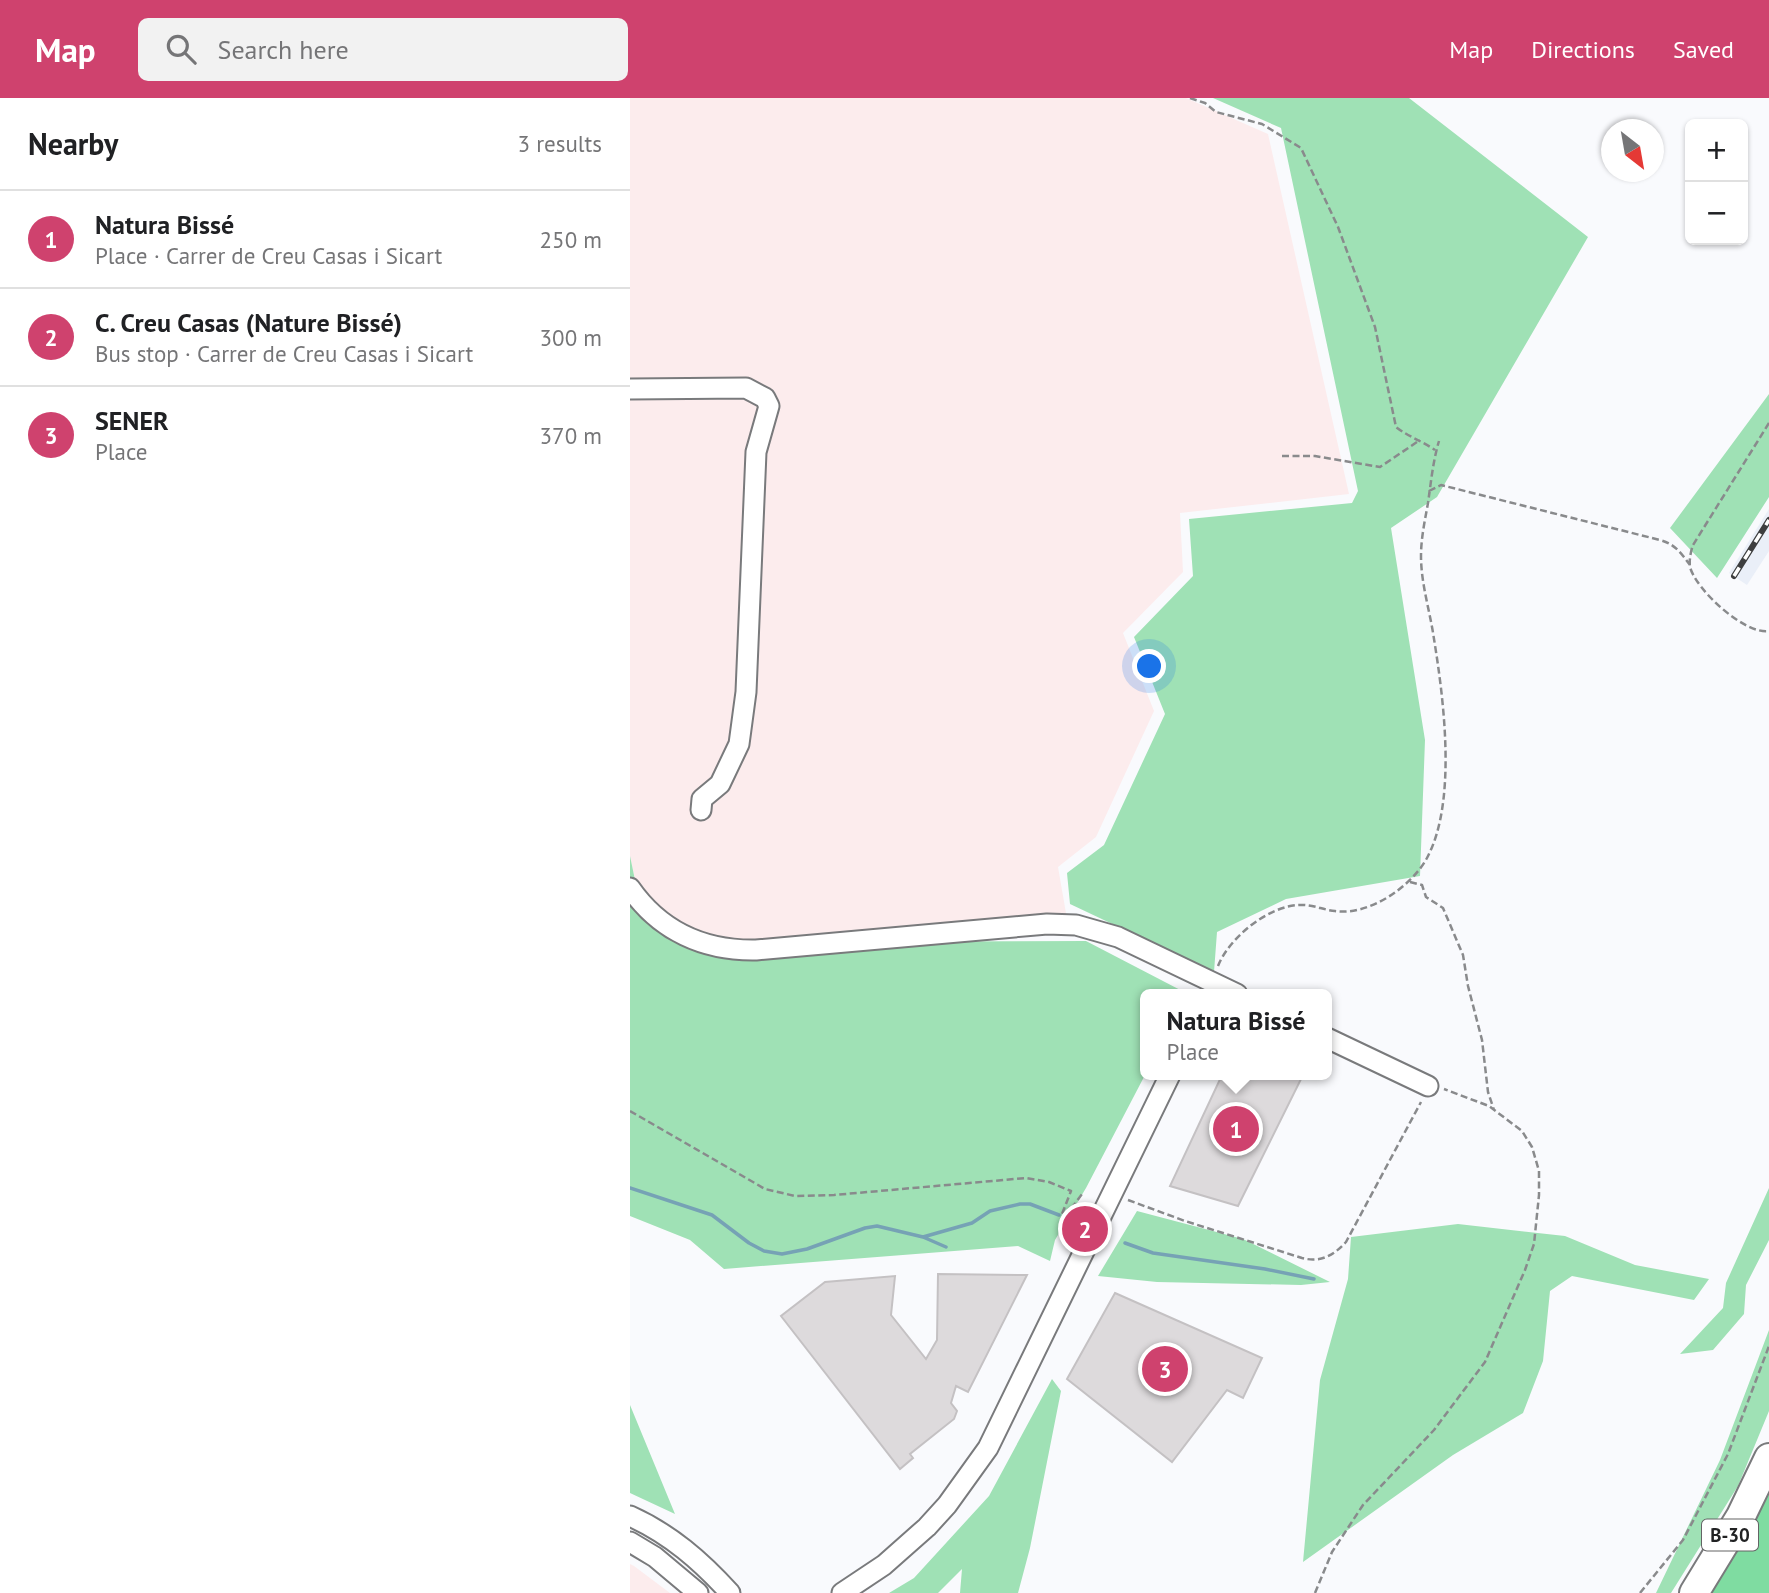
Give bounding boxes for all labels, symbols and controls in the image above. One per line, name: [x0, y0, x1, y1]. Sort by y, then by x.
search box: [138, 18, 628, 81]
text: Map: [35, 28, 96, 71]
icon: search: [162, 30, 200, 68]
text: Search here: [218, 33, 349, 66]
text: Map: [1449, 34, 1493, 65]
text: Directions: [1531, 34, 1635, 65]
text: Saved: [1673, 34, 1734, 65]
north arrow: [1601, 119, 1664, 182]
map controls: [1685, 119, 1748, 245]
button: +: [1685, 119, 1748, 182]
text: Nearby: [28, 124, 118, 163]
text: 3 results: [518, 129, 602, 158]
button: −: [1685, 182, 1748, 245]
text: Natura Bissé: [95, 208, 234, 241]
text: 1: [44, 225, 58, 254]
text: 250 m: [540, 225, 602, 254]
text: Place · Carrer de Creu Casas i Sicart: [95, 241, 442, 270]
text: C. Creu Casas (Nature Bissé): [95, 306, 402, 339]
text: 2: [44, 323, 58, 352]
text: 300 m: [540, 323, 602, 352]
text: Bus stop · Carrer de Creu Casas i Sicart: [95, 339, 473, 368]
text: SENER: [95, 404, 169, 437]
text: 3: [44, 421, 58, 450]
text: 370 m: [540, 421, 602, 450]
text: Place: [95, 437, 148, 466]
your location: [1132, 649, 1166, 683]
popup: [1140, 989, 1332, 1080]
text: Natura Bissé: [1166, 1004, 1306, 1037]
text: Place: [1166, 1037, 1219, 1066]
pin: 1: [1213, 1103, 1259, 1155]
pin: 2: [1062, 1203, 1108, 1255]
pin: 3: [1142, 1343, 1188, 1395]
road number: B-30: [1702, 1520, 1758, 1550]

